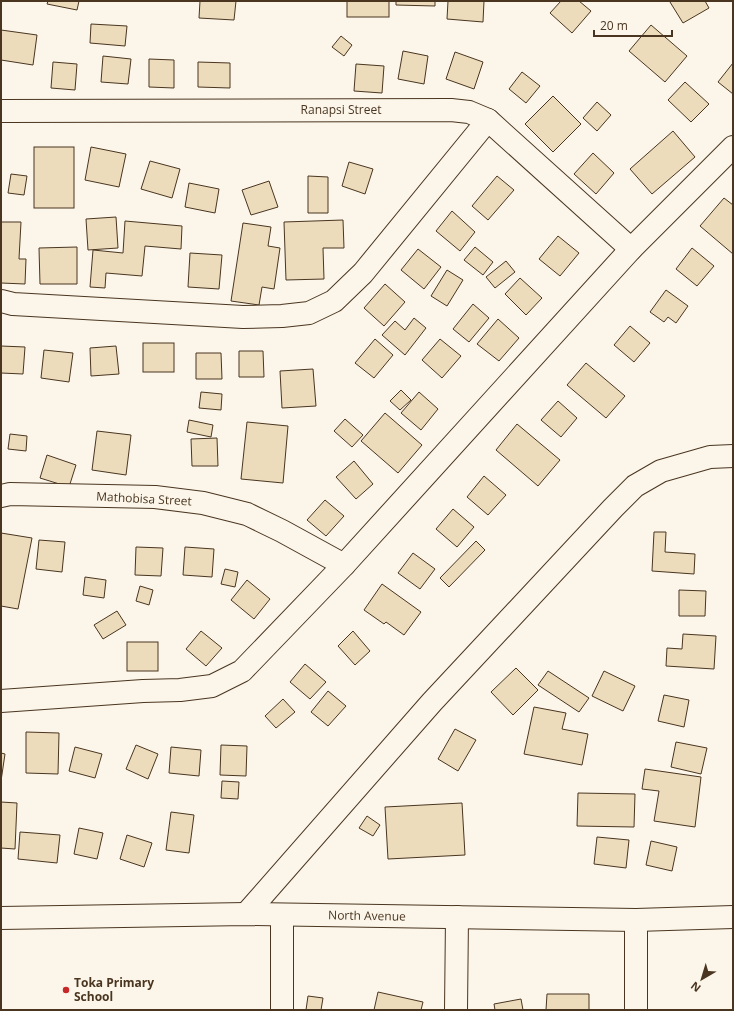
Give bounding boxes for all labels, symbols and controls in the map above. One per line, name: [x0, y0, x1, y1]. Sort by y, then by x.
scale bar: [594, 12, 672, 38]
text: 20 m: [600, 17, 628, 34]
street label: Ranapsi Street: [301, 101, 381, 118]
street label: Mathobisa Street: [96, 488, 192, 509]
street label: North Avenue: [328, 906, 406, 925]
north arrow: [682, 959, 722, 999]
place label: Toka Primary School: [74, 974, 154, 1005]
text: N: [687, 979, 704, 996]
marker: Toka Primary School: [61, 985, 71, 995]

